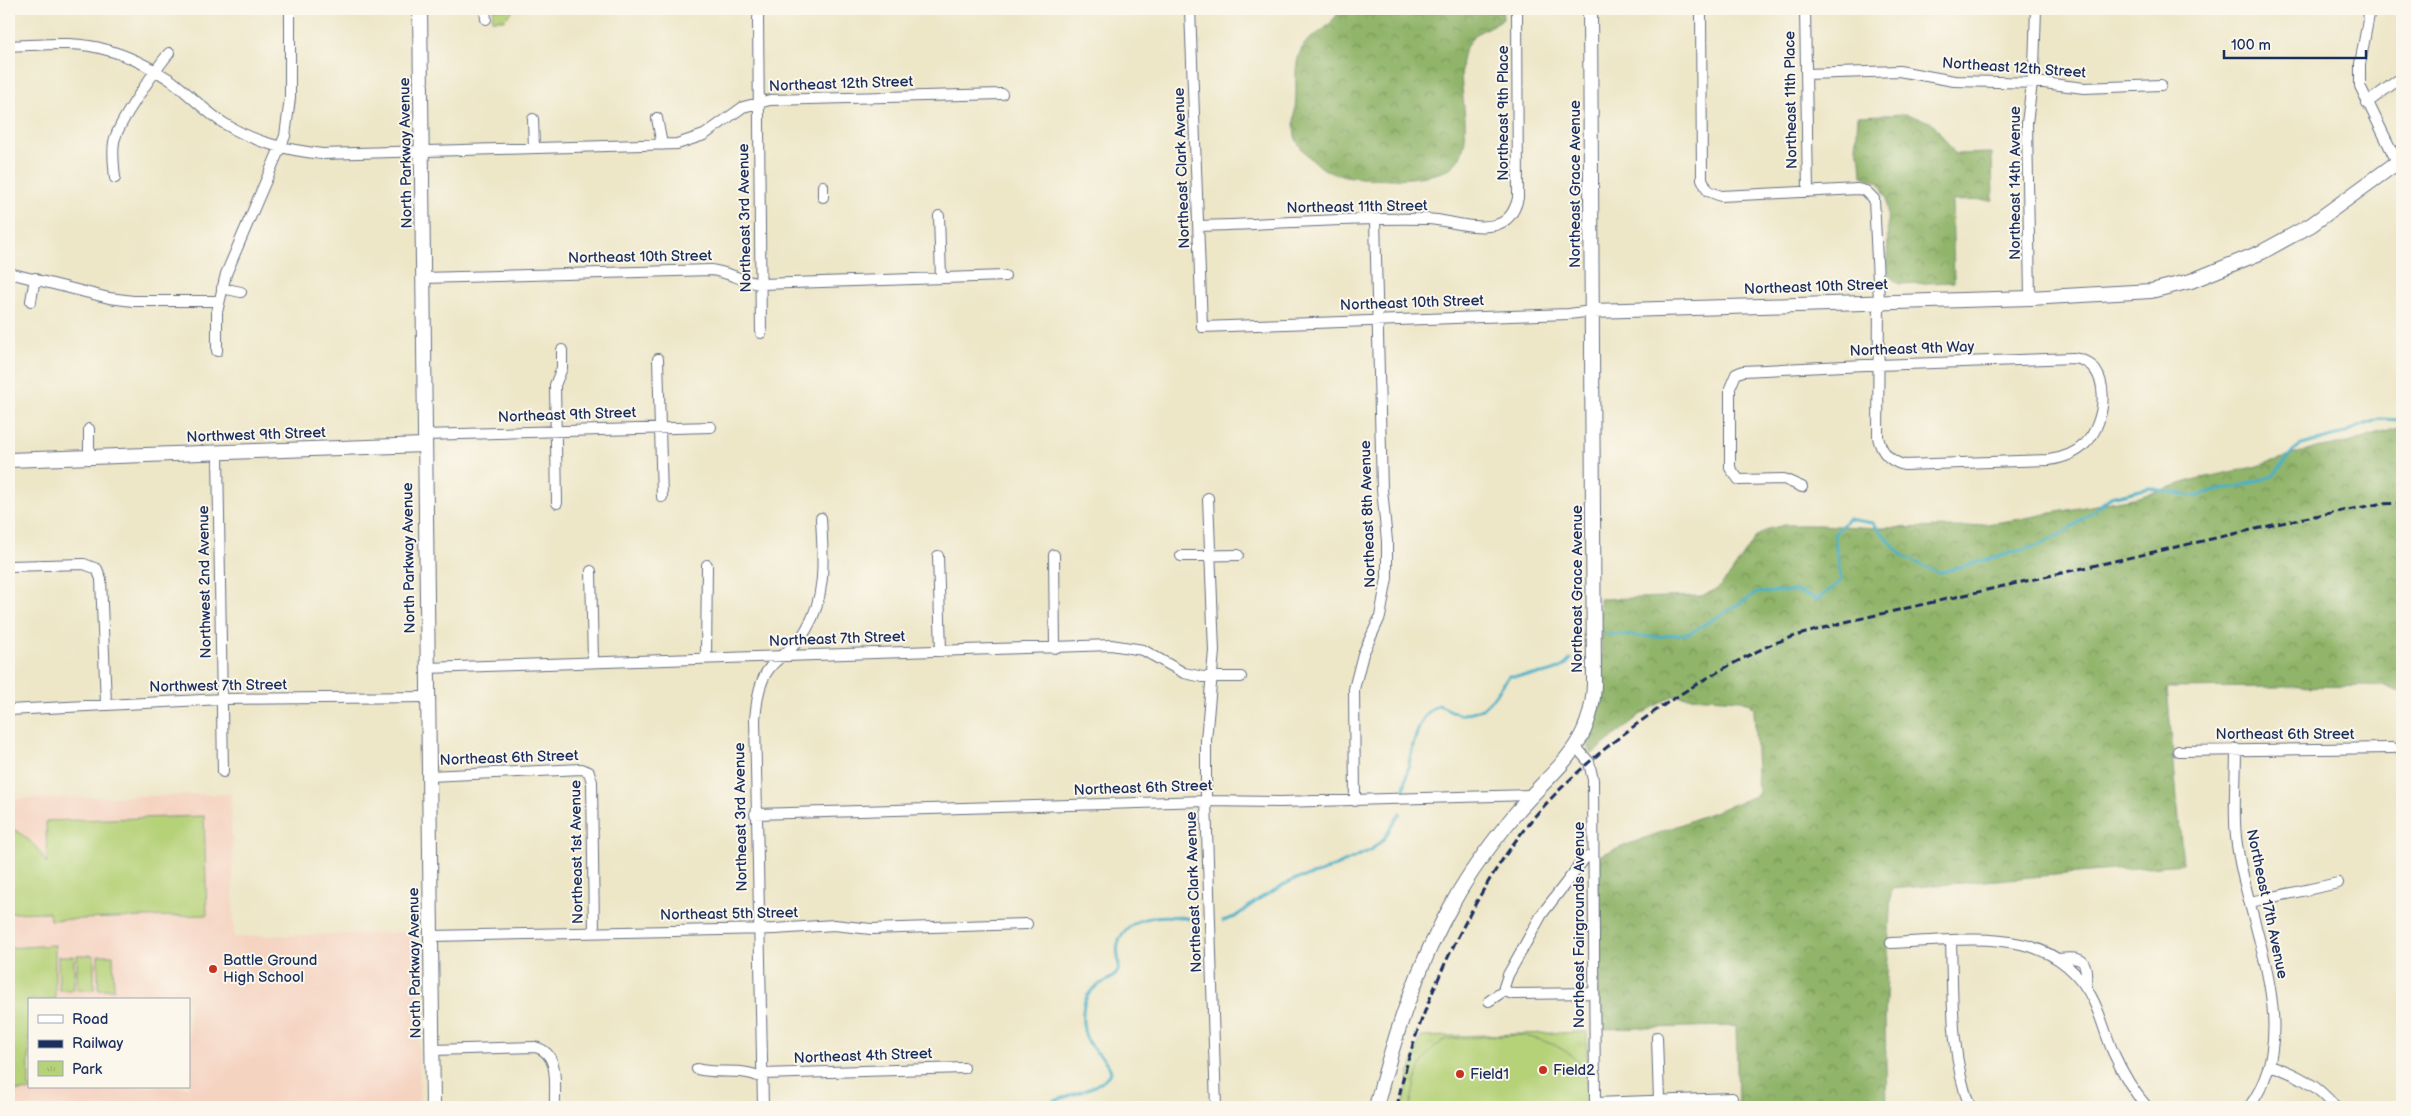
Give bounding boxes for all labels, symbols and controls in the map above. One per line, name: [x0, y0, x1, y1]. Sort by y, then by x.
scale bar: [2224, 28, 2366, 60]
street label: Northeast 11th Place: [1780, 31, 1802, 169]
text: 100 m: [2231, 36, 2271, 55]
street label: Northeast 9th Place: [1494, 45, 1513, 181]
street label: Northeast 12th Street: [1941, 53, 2087, 83]
street label: Northeast 12th Street: [769, 72, 914, 96]
street label: North Parkway Avenue: [395, 77, 417, 229]
street label: Northeast Clark Avenue: [1170, 87, 1194, 249]
street label: Northeast Grace Avenue: [1566, 100, 1585, 268]
street label: Northeast 14th Avenue: [2006, 106, 2025, 260]
street label: Northeast 3rd Avenue: [734, 143, 756, 293]
street label: Northeast 11th Street: [1286, 196, 1428, 218]
street label: Northeast 10th Street: [568, 246, 713, 268]
street label: Northeast 10th Street: [1744, 275, 1889, 299]
street label: Northeast 10th Street: [1340, 291, 1485, 315]
street label: Northeast 9th Way: [1849, 337, 1975, 361]
street label: Northeast 9th Street: [498, 403, 637, 427]
street label: Northwest 9th Street: [186, 423, 326, 447]
street label: Northeast 8th Avenue: [1356, 440, 1380, 588]
street label: North Parkway Avenue: [398, 482, 420, 634]
street label: Northwest 2nd Avenue: [194, 505, 216, 659]
street label: Northeast Grace Avenue: [1568, 505, 1587, 673]
street label: Northeast 7th Street: [768, 627, 906, 651]
street label: Northwest 7th Street: [149, 675, 288, 697]
street label: Northeast 6th Street: [2216, 725, 2355, 744]
street label: Northeast 3rd Avenue: [730, 742, 752, 892]
street label: Northeast 6th Street: [439, 746, 579, 770]
street label: Northeast 6th Street: [1073, 776, 1213, 800]
street label: Northeast 1st Avenue: [566, 780, 588, 924]
street label: Northeast Clark Avenue: [1182, 811, 1206, 973]
street label: Northeast Fairgrounds Avenue: [1570, 822, 1589, 1028]
street label: Northeast 17th Avenue: [2242, 828, 2292, 981]
street label: North Parkway Avenue: [404, 887, 426, 1039]
street label: Northeast 5th Street: [660, 903, 799, 925]
place label: Battle Ground High School: [223, 951, 317, 987]
marker: Battle Ground High School: [207, 963, 219, 975]
legend: [28, 998, 190, 1088]
text: Road: [72, 1010, 108, 1029]
text: Railway: [72, 1034, 123, 1053]
street label: Northeast 4th Street: [793, 1044, 933, 1068]
text: Park: [72, 1060, 103, 1079]
place label: Field2: [1553, 1061, 1595, 1080]
marker: Field2: [1537, 1064, 1549, 1076]
place label: Field1: [1470, 1065, 1509, 1084]
marker: Field1: [1454, 1068, 1466, 1080]

